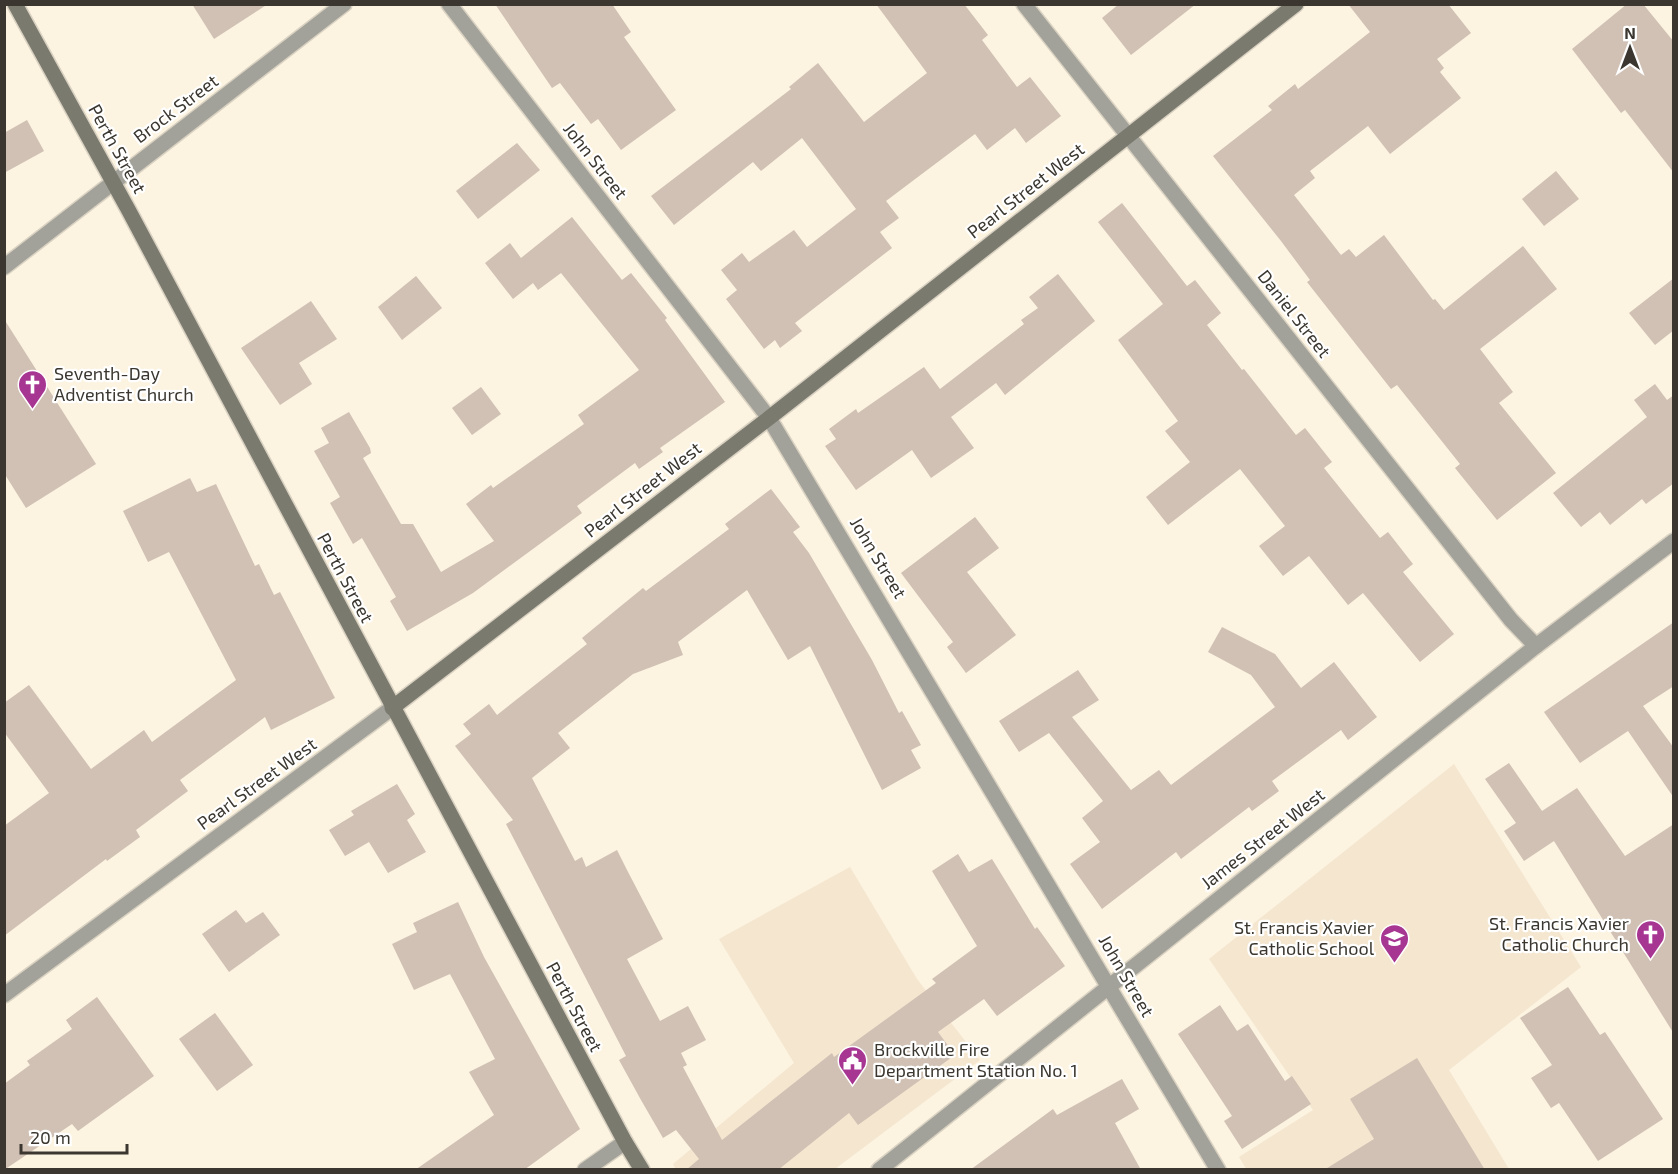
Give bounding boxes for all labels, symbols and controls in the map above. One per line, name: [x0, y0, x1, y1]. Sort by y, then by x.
north arrow: [1600, 18, 1660, 78]
text: N: [1624, 23, 1636, 42]
street label: Brock Street: [129, 69, 222, 147]
street label: Perth Street: [84, 100, 152, 197]
street label: John Street: [559, 118, 633, 203]
street label: Pearl Street West: [963, 138, 1088, 243]
street label: Daniel Street: [1254, 265, 1336, 362]
place label: Seventh-Day Adventist Church: [54, 362, 194, 405]
church icon: Seventh-Day Adventist Church: [17, 368, 49, 410]
street label: Pearl Street West: [580, 437, 705, 542]
street label: John Street: [846, 513, 912, 602]
street label: Perth Street: [313, 529, 379, 626]
street label: Pearl Street West: [192, 732, 321, 834]
street label: James Street West: [1196, 783, 1329, 893]
place label: St. Francis Xavier Catholic Church: [1489, 912, 1629, 955]
place label: St. Francis Xavier Catholic School: [1234, 916, 1375, 959]
church icon: St. Francis Xavier Catholic Church: [1634, 918, 1666, 960]
school or university icon: St. Francis Xavier Catholic School: [1379, 922, 1411, 964]
street label: John Street: [1095, 930, 1159, 1021]
street label: Perth Street: [542, 958, 608, 1055]
place label: Brockville Fire Department Station No. 1: [874, 1038, 1078, 1081]
public building icon: Brockville Fire Department Station No. 1: [837, 1044, 869, 1086]
scale bar: [21, 1117, 128, 1155]
text: 20 m: [30, 1126, 71, 1148]

